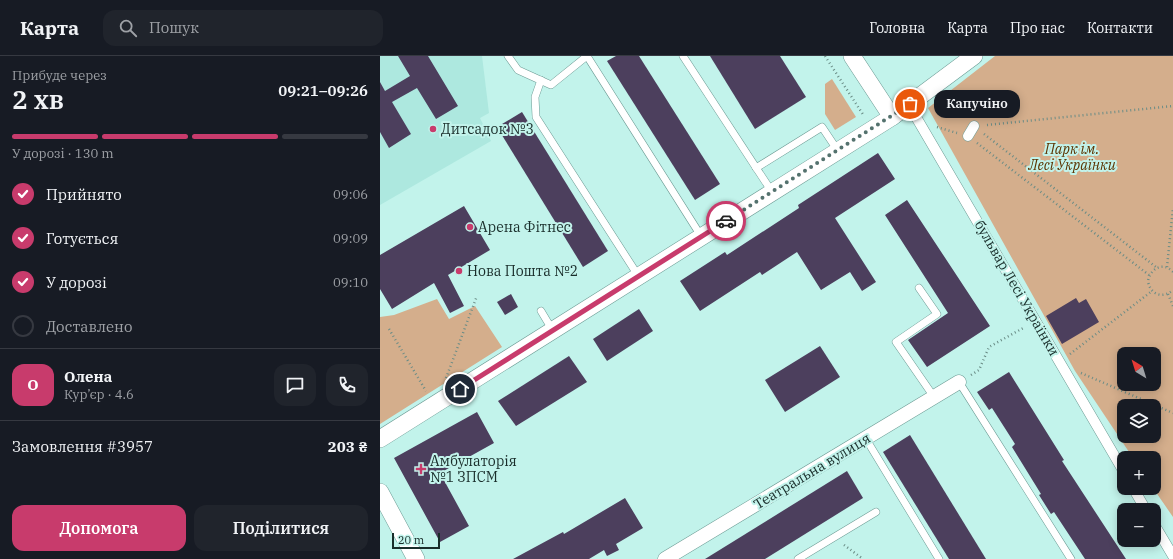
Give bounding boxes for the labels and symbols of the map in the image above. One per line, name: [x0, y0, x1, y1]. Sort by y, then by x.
pin: [893, 87, 927, 121]
callout: Капучіно: [934, 90, 1020, 118]
place label: Дитсадок №3: [441, 120, 534, 138]
marker: Дитсадок №3: [428, 124, 438, 134]
park label: Парк ім. Лесі Українки: [1027, 140, 1116, 174]
courier: [706, 201, 746, 241]
street label: бульвар Лесі Українки: [971, 217, 1063, 359]
place label: Арена Фітнес: [478, 218, 571, 236]
marker: Арена Фітнес: [465, 222, 475, 232]
place label: Нова Пошта №2: [467, 262, 578, 280]
marker: Нова Пошта №2: [454, 266, 464, 276]
north arrow: [1117, 347, 1161, 391]
pin: [443, 372, 477, 406]
street label: Театральна вулиця: [750, 429, 874, 513]
place label: Амбулаторія №1 ЗПСМ: [430, 452, 517, 486]
marker: Амбулаторія №1 ЗПСМ: [415, 463, 427, 475]
scale bar: [392, 531, 440, 550]

